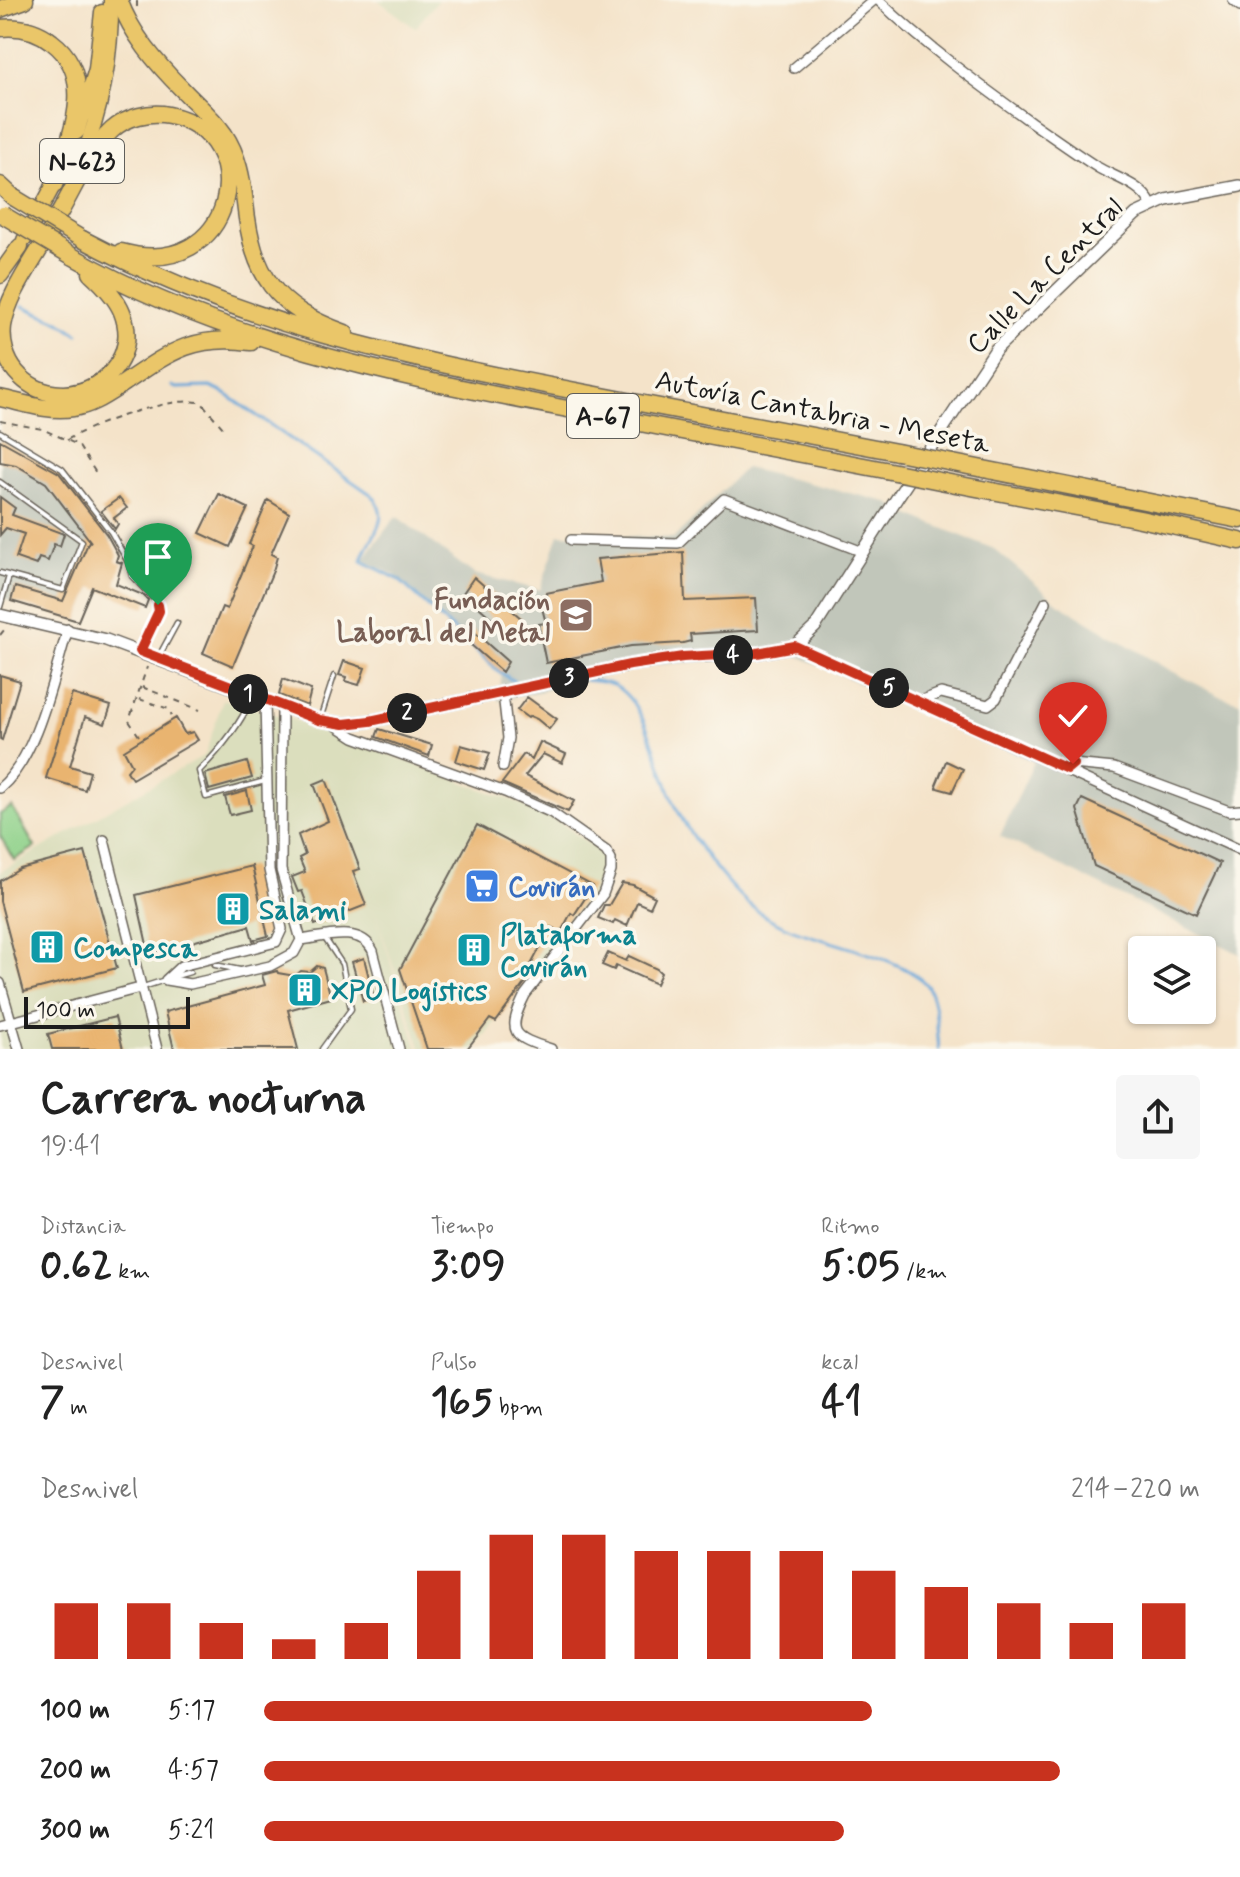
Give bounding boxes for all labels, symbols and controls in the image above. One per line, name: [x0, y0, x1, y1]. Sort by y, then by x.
road number: N-623: [40, 139, 124, 183]
street label: Calle La Central: [959, 190, 1132, 363]
street label: Autovía Cantabria - Meseta: [652, 363, 993, 464]
road number: A-67: [567, 394, 639, 438]
pin: [124, 523, 192, 605]
icon: arrive: [136, 535, 180, 579]
place label: Fundación Laboral del Metal: [336, 583, 550, 652]
school or university icon: Fundación Laboral del Metal: [557, 596, 595, 634]
pin: 4: [713, 635, 753, 675]
text: 4: [727, 641, 739, 669]
pin: 3: [549, 658, 589, 698]
text: 3: [564, 664, 574, 692]
pin: 5: [869, 668, 909, 708]
pin: 1: [228, 674, 268, 714]
text: 5: [882, 674, 896, 702]
text: 1: [243, 680, 253, 708]
pin: [1039, 682, 1107, 764]
pin: 2: [387, 693, 427, 733]
icon: check: [1051, 694, 1095, 738]
text: 2: [402, 699, 412, 727]
supermarket icon: Covirán: [463, 867, 501, 905]
place label: Covirán: [508, 870, 595, 907]
building icon: Salami: [214, 890, 252, 928]
place label: Salami: [259, 893, 346, 930]
place label: Plataforma Covirán: [500, 918, 637, 987]
building icon: Compesca: [28, 928, 66, 966]
place label: Compesca: [73, 931, 198, 968]
building icon: Plataforma Covirán: [455, 931, 493, 969]
map controls: [1128, 936, 1216, 1024]
button: layers: [1128, 936, 1216, 1024]
building icon: XPO Logistics: [286, 971, 324, 1009]
place label: XPO Logistics: [331, 974, 488, 1012]
scale bar: [24, 993, 190, 1029]
text: 100 m: [36, 997, 95, 1025]
text: Carrera nocturna: [40, 1071, 366, 1129]
button: share: [1116, 1075, 1200, 1159]
text: 19:41: [40, 1130, 100, 1164]
text: Distancia: [40, 1213, 126, 1241]
text: Tiempo: [431, 1213, 494, 1241]
text: Ritmo: [821, 1213, 879, 1241]
text: 0.62: [40, 1241, 112, 1293]
text: 3:09: [431, 1241, 506, 1293]
text: 5:05: [821, 1241, 900, 1293]
text: km: [112, 1258, 150, 1286]
text: /km: [900, 1258, 947, 1286]
text: Desnivel: [40, 1349, 123, 1377]
text: Pulso: [431, 1349, 477, 1377]
text: kcal: [821, 1349, 858, 1377]
text: 7: [40, 1377, 64, 1429]
text: 165: [431, 1377, 493, 1429]
text: 41: [821, 1377, 862, 1429]
text: m: [64, 1394, 88, 1422]
text: bpm: [493, 1394, 543, 1422]
text: Desnivel: [40, 1473, 138, 1507]
text: 214–220 m: [1071, 1473, 1200, 1507]
text: 100 m: [40, 1694, 110, 1728]
text: 5:17: [168, 1694, 215, 1728]
text: 200 m: [40, 1754, 111, 1788]
text: 4:57: [168, 1754, 219, 1788]
text: 300 m: [40, 1814, 110, 1848]
text: 5:21: [168, 1814, 214, 1848]

